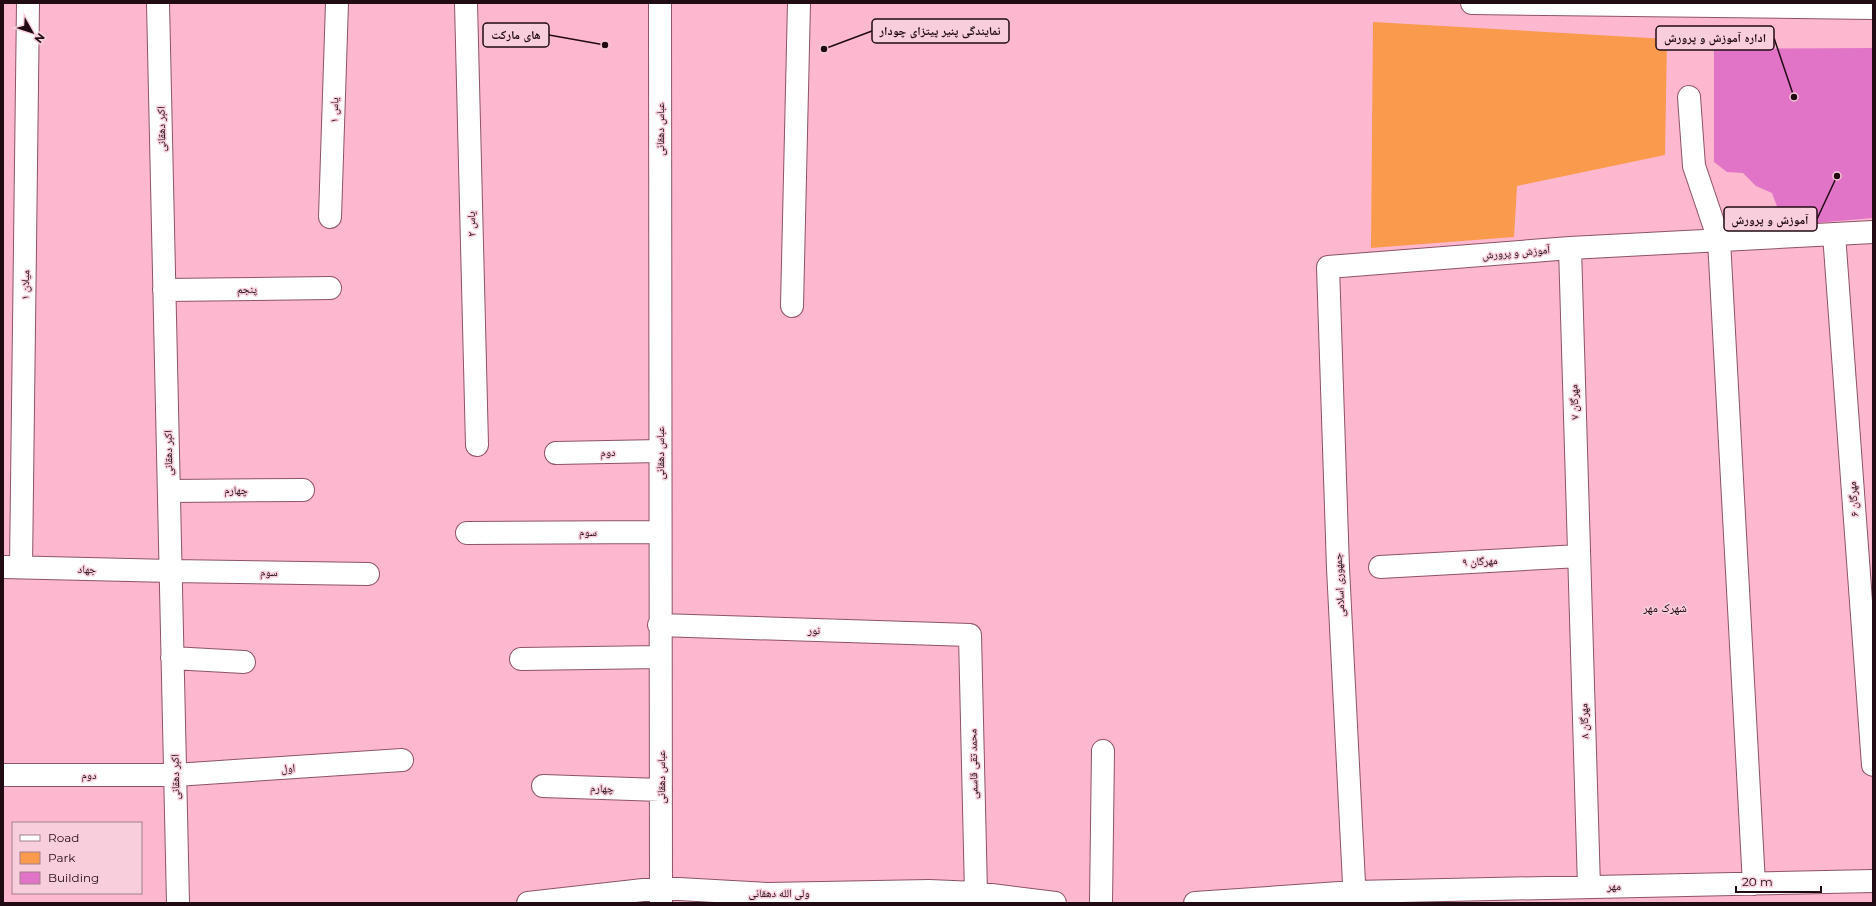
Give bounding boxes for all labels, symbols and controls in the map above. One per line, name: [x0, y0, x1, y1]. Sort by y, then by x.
north arrow: [12, 12, 52, 52]
callout: نمایندگی پنیر پیتزای چودار: [872, 19, 1009, 43]
callout: های مارکت: [483, 23, 549, 47]
text: نمایندگی پنیر پیتزای چودار: [879, 23, 1000, 39]
callout: اداره آموزش و پرورش: [1656, 26, 1774, 50]
text: های مارکت: [491, 27, 541, 43]
text: N: [32, 30, 48, 46]
text: اداره آموزش و پرورش: [1664, 30, 1766, 46]
street label: یاس ۱: [327, 96, 341, 123]
street label: عباس دهقانی: [653, 102, 667, 156]
street label: اکبر دهقانی: [154, 106, 168, 152]
callout: آموزش و پرورش: [1724, 207, 1817, 231]
street label: یاس ۲: [464, 211, 478, 237]
text: آموزش و پرورش: [1731, 212, 1809, 228]
street label: آموزش و پرورش: [1482, 242, 1551, 262]
street label: میلان ۱: [18, 270, 32, 300]
street label: پنجم: [237, 282, 257, 297]
street label: مهرگان ۷: [1566, 384, 1582, 420]
street label: عباس دهقانی: [653, 426, 667, 480]
street label: اکبر دهقانی: [161, 430, 175, 476]
street label: دوم: [600, 445, 616, 459]
street label: مهرگان ۶: [1845, 481, 1861, 517]
street label: چهارم: [224, 483, 248, 497]
street label: سوم: [579, 525, 597, 539]
street label: جمهوری اسلامی: [1330, 553, 1348, 617]
street label: مهرگان ۹: [1462, 553, 1498, 569]
street label: جهاد: [77, 562, 97, 576]
street label: سوم: [260, 565, 278, 579]
district label: شهرک مهر: [1642, 600, 1687, 615]
street label: نور: [807, 623, 820, 637]
street label: مهرگان ۸: [1576, 703, 1592, 739]
street label: محمد تقی قاسمی: [965, 729, 981, 799]
street label: عباس دهقانی: [654, 750, 668, 804]
street label: اکبر دهقانی: [168, 754, 182, 800]
street label: اول: [280, 761, 296, 775]
street label: دوم: [81, 768, 97, 782]
street label: چهارم: [590, 781, 614, 795]
legend: [12, 822, 142, 894]
text: Road: [48, 830, 79, 845]
text: Park: [48, 850, 76, 865]
scale bar: [1736, 868, 1821, 894]
text: Building: [48, 870, 99, 885]
text: 20 m: [1742, 874, 1773, 889]
street label: مهر: [1606, 879, 1621, 893]
street label: ولی الله دهقانی: [748, 886, 810, 900]

